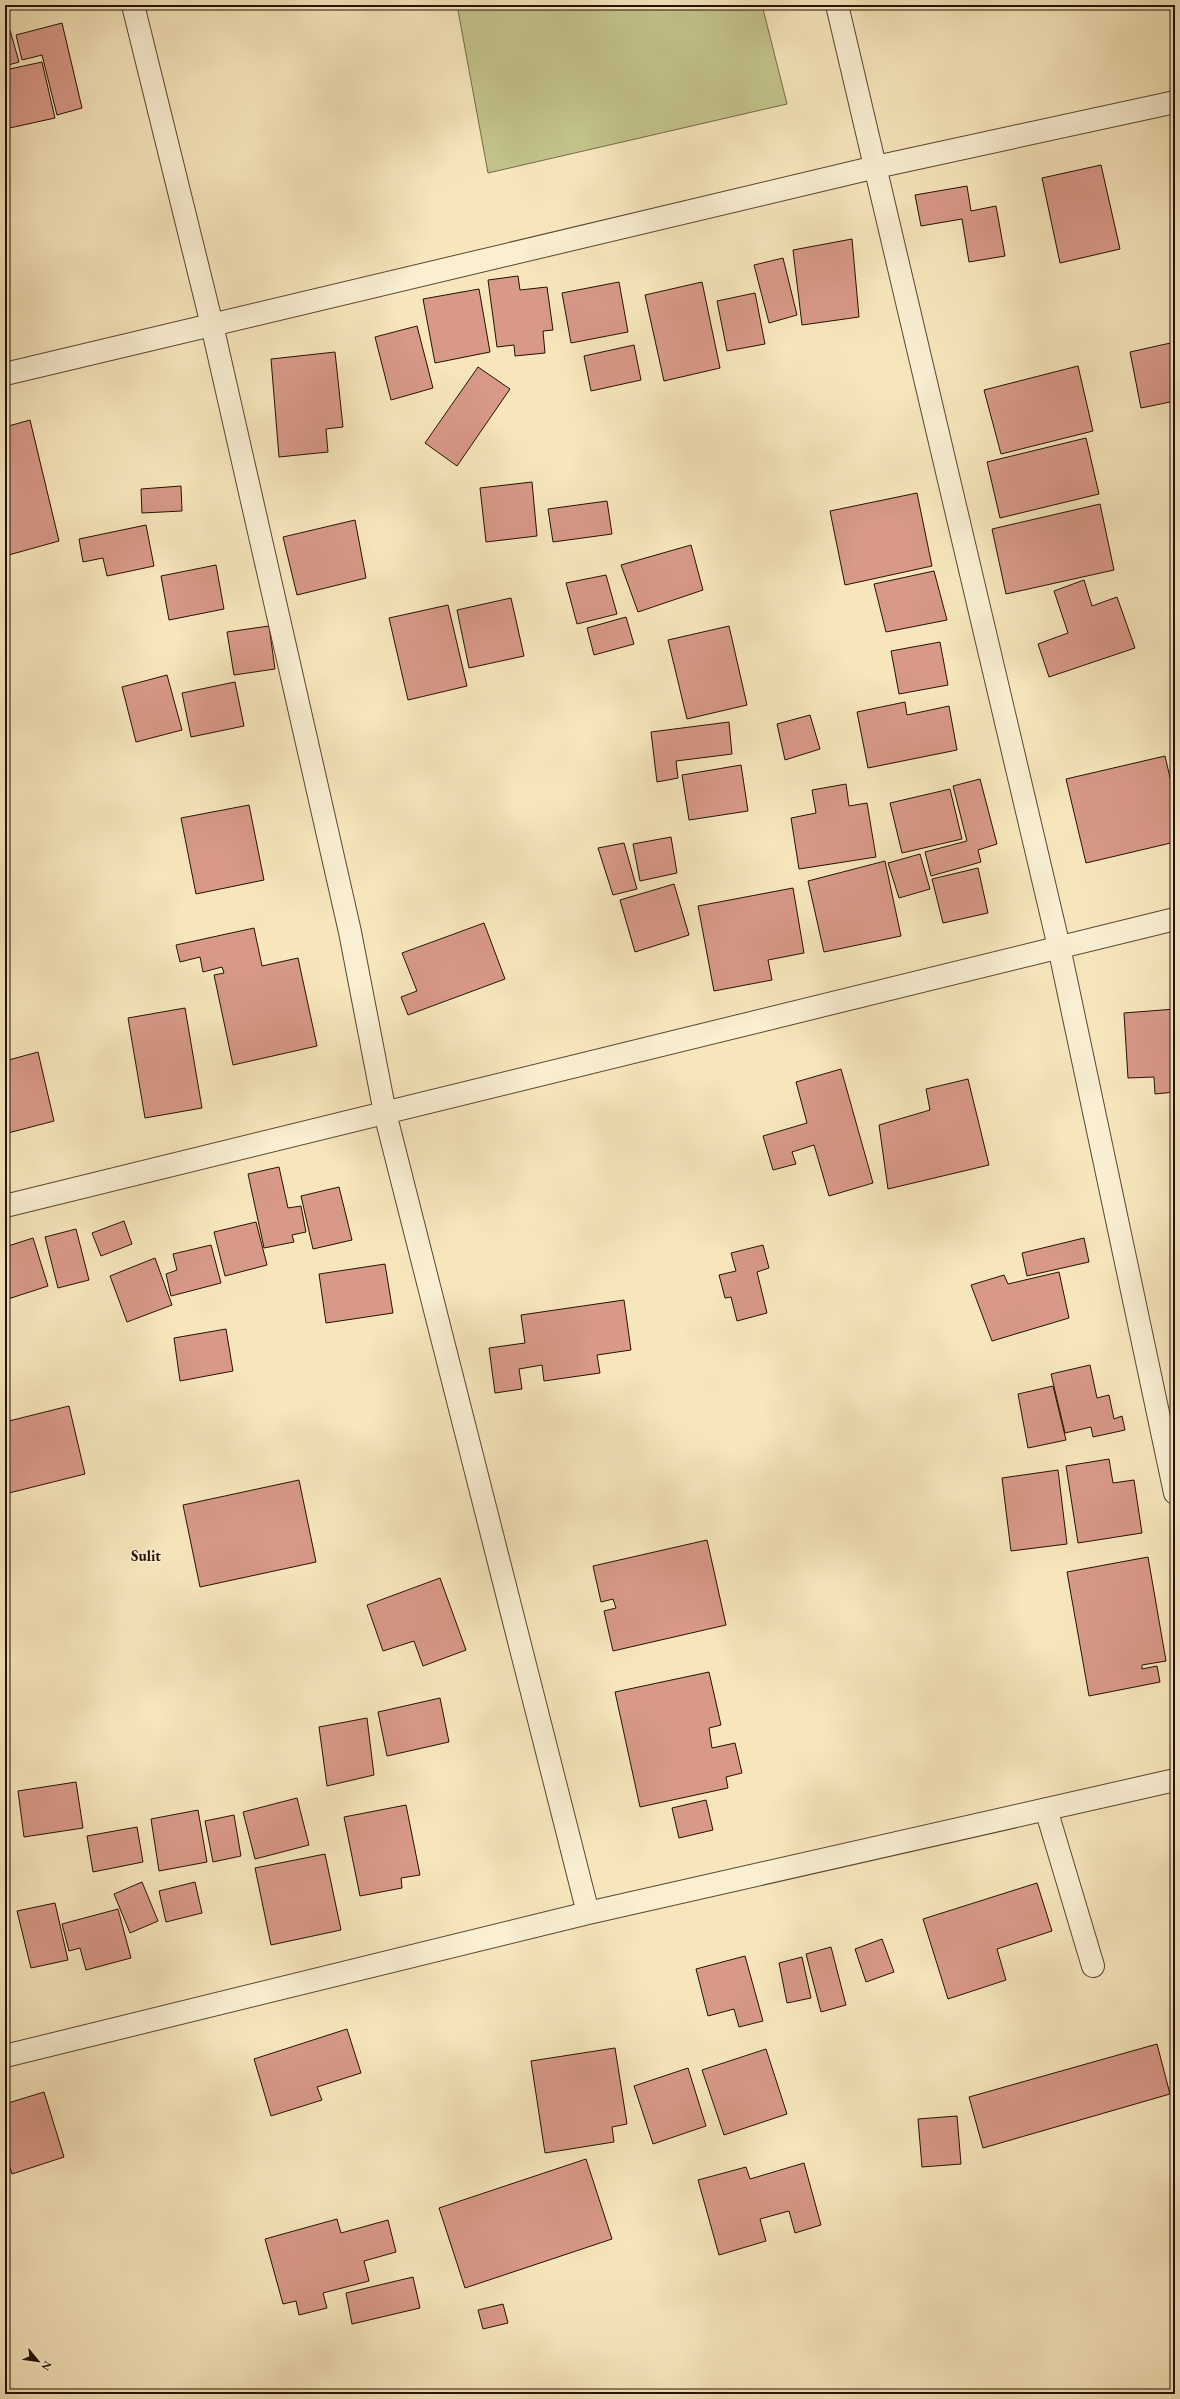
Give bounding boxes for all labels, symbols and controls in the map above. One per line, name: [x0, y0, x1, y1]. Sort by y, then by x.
district label: Sulit: [131, 1546, 161, 1565]
north arrow: [18, 2341, 58, 2381]
text: N: [38, 2359, 55, 2373]

